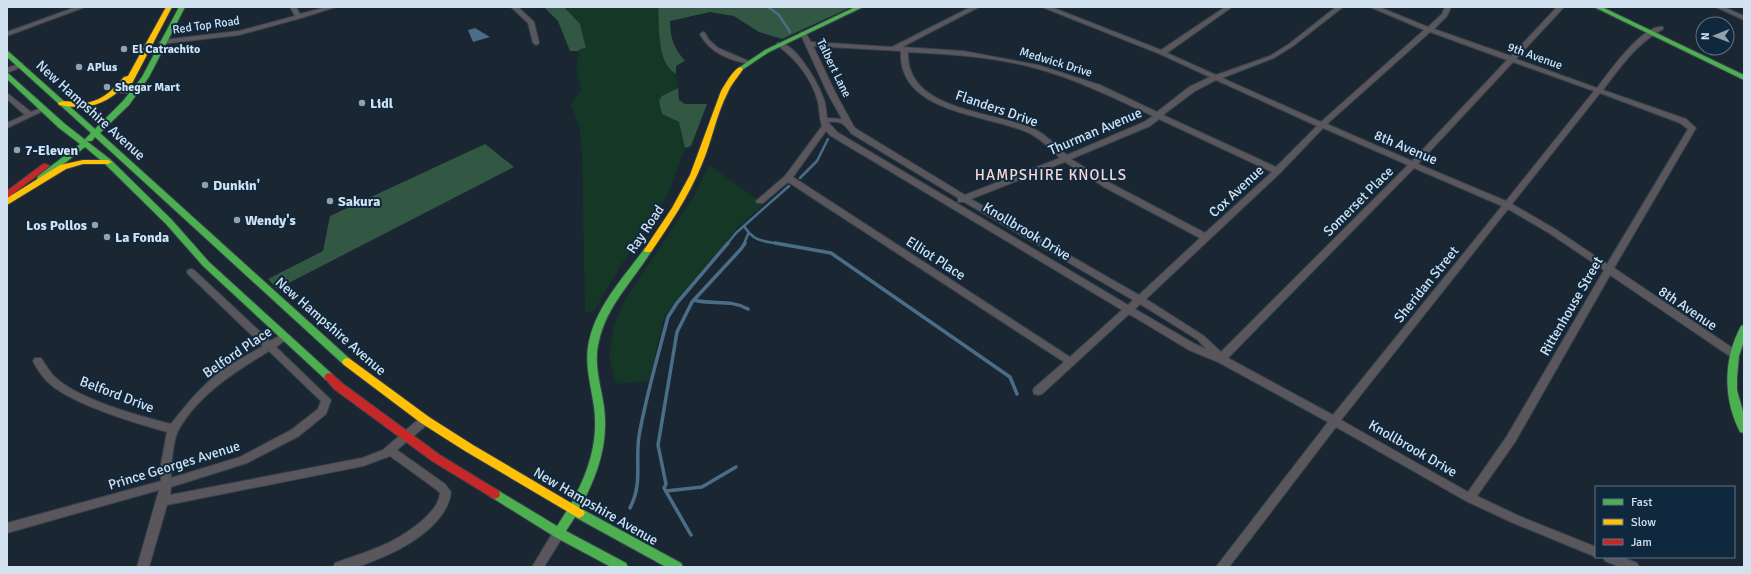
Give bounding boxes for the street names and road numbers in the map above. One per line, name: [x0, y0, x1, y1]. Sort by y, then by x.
street label: Red Top Road: [171, 13, 241, 38]
street label: Talbert Lane: [813, 37, 854, 100]
street label: 9th Avenue: [1505, 40, 1564, 73]
street label: Medwick Drive: [1018, 44, 1094, 81]
street label: New Hampshire Avenue: [33, 57, 149, 164]
street label: Flanders Drive: [953, 86, 1040, 131]
street label: Thurman Avenue: [1046, 104, 1145, 159]
street label: 8th Avenue: [1372, 127, 1440, 168]
street label: Cox Avenue: [1205, 162, 1267, 221]
street label: Somerset Place: [1320, 163, 1397, 240]
street label: Knollbrook Drive: [980, 198, 1074, 264]
street label: Ray Road: [623, 202, 668, 257]
street label: Elliot Place: [903, 233, 969, 284]
street label: Sheridan Street: [1390, 243, 1462, 326]
street label: Rittenhouse Street: [1536, 254, 1607, 359]
street label: New Hampshire Avenue: [272, 274, 389, 379]
street label: 8th Avenue: [1655, 283, 1720, 334]
street label: Belford Place: [200, 323, 275, 382]
street label: Belford Drive: [77, 373, 156, 416]
street label: Knollbrook Drive: [1365, 416, 1460, 481]
street label: Prince Georges Avenue: [106, 437, 242, 494]
street label: New Hampshire Avenue: [530, 464, 661, 549]

